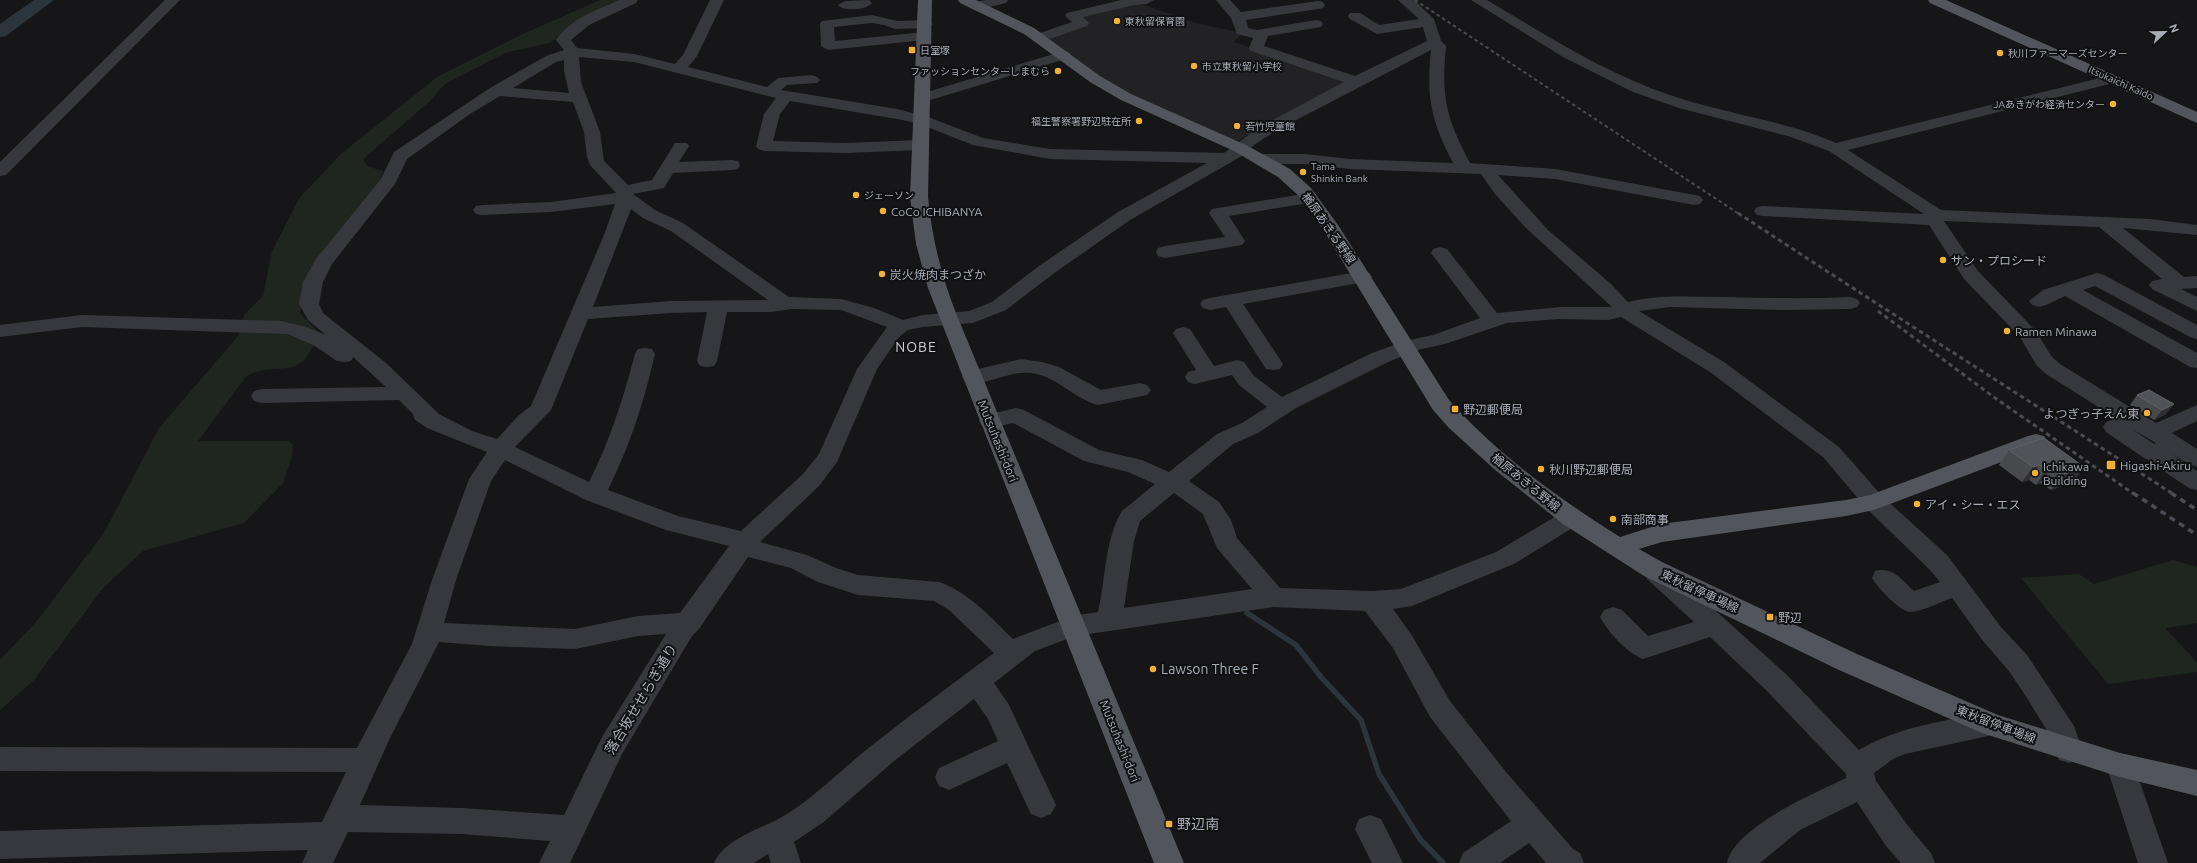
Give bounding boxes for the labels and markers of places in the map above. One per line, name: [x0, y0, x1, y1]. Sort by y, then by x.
marker: 東秋留保育園: [1112, 16, 1122, 26]
place label: 東秋留保育園: [1125, 16, 1185, 27]
marker: 日室塚: [907, 45, 917, 55]
place label: 日室塚: [920, 45, 950, 56]
marker: 秋川ファーマーズセンター: [1995, 48, 2005, 58]
place label: 秋川ファーマーズセンター: [2008, 48, 2128, 59]
marker: 市立東秋留小学校: [1189, 61, 1199, 71]
place label: 市立東秋留小学校: [1202, 61, 1282, 72]
place label: ファッションセンターしまむら: [910, 66, 1050, 77]
marker: ファッションセンターしまむら: [1053, 66, 1063, 76]
place label: JAあきがわ経済センター: [1994, 99, 2105, 110]
marker: JAあきがわ経済センター: [2108, 99, 2118, 109]
place label: 福生警察署野辺駐在所: [1031, 116, 1131, 127]
marker: 福生警察署野辺駐在所: [1134, 116, 1144, 126]
marker: 若竹児童館: [1232, 121, 1242, 131]
place label: 若竹児童館: [1245, 121, 1295, 132]
place label: Tama Shinkin Bank: [1311, 161, 1368, 184]
marker: Tama Shinkin Bank: [1298, 167, 1308, 177]
marker: ジェーソン: [851, 190, 861, 200]
place label: ジェーソン: [864, 190, 914, 201]
place label: CoCo ICHIBANYA: [891, 205, 982, 218]
marker: CoCo ICHIBANYA: [878, 206, 888, 216]
place label: サン・プロシード: [1951, 254, 2047, 267]
marker: サン・プロシード: [1938, 255, 1948, 265]
place label: 炭火焼肉まつざか: [890, 268, 986, 281]
marker: 炭火焼肉まつざか: [877, 269, 887, 279]
place label: Ramen Minawa: [2015, 325, 2097, 338]
marker: Ramen Minawa: [2002, 326, 2012, 336]
place label: 野辺郵便局: [1463, 403, 1523, 416]
marker: 野辺郵便局: [1450, 404, 1460, 414]
place label: よつぎっ⼦えん東: [2043, 407, 2139, 420]
marker: よつぎっ⼦えん東: [2142, 408, 2152, 418]
marker: Higashi-Akiru: [2105, 459, 2117, 471]
place label: Higashi-Akiru: [2120, 459, 2191, 472]
place label: Ichikawa Building: [2043, 460, 2089, 487]
place label: 秋川野辺郵便局: [1549, 463, 1633, 476]
marker: 秋川野辺郵便局: [1536, 464, 1546, 474]
marker: Ichikawa Building: [2030, 468, 2040, 478]
place label: アイ・シー・エス: [1925, 498, 2020, 511]
marker: アイ・シー・エス: [1912, 499, 1922, 509]
place label: 南部商事: [1621, 513, 1669, 526]
marker: 南部商事: [1608, 514, 1618, 524]
place label: 野辺: [1778, 611, 1802, 624]
marker: 野辺: [1765, 612, 1775, 622]
place label: Lawson Three F: [1161, 661, 1259, 677]
marker: Lawson Three F: [1148, 664, 1158, 674]
place label: 野辺南: [1177, 816, 1219, 832]
marker: 野辺南: [1164, 819, 1174, 829]

